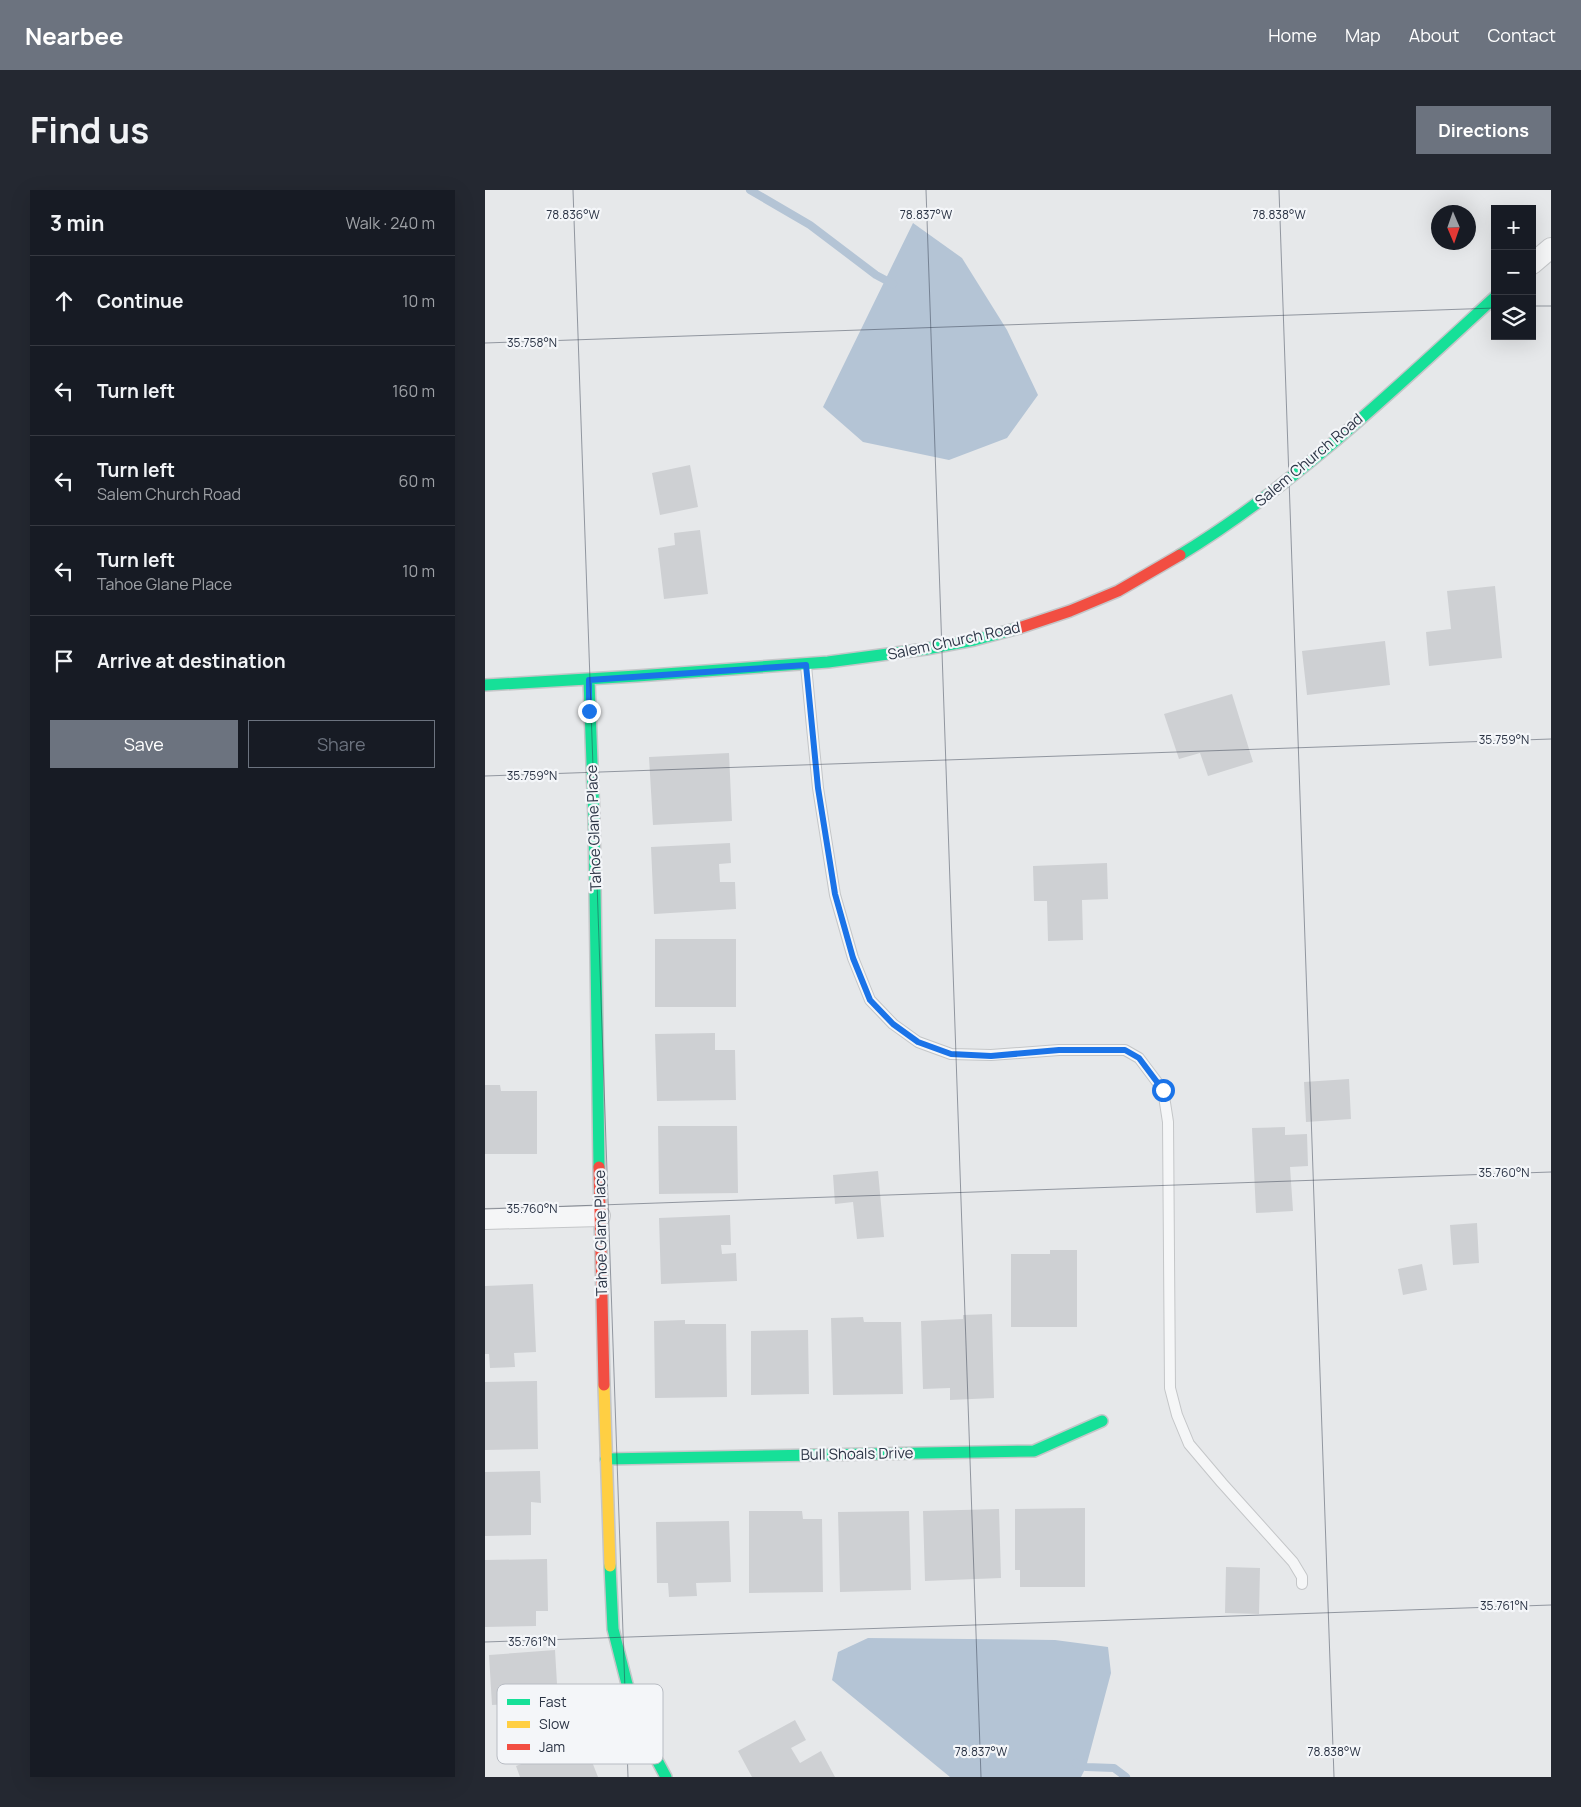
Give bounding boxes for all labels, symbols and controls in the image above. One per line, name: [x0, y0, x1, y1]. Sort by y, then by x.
text: Nearbee: [25, 19, 124, 52]
text: Home: [1268, 23, 1317, 47]
text: Map: [1345, 23, 1381, 47]
text: About: [1409, 23, 1459, 47]
text: Contact: [1487, 23, 1556, 47]
text: Find us: [30, 106, 149, 154]
button: Directions: [1416, 106, 1551, 154]
north arrow: [1431, 205, 1476, 250]
map controls: [1491, 205, 1536, 340]
button: +: [1491, 205, 1536, 250]
text: 78.836°W: [546, 206, 601, 223]
text: 78.837°W: [900, 206, 953, 223]
text: 78.838°W: [1252, 206, 1306, 223]
text: 3 min: [50, 209, 104, 237]
text: Walk · 240 m: [345, 212, 435, 234]
button: −: [1491, 250, 1536, 295]
icon: ahead: [50, 287, 78, 315]
text: Continue: [97, 288, 183, 314]
text: 10 m: [402, 290, 435, 312]
button: layers: [1491, 295, 1536, 340]
text: 35.758°N: [507, 334, 557, 351]
icon: left: [50, 377, 78, 405]
text: Turn left: [97, 378, 175, 404]
text: 160 m: [392, 380, 435, 402]
street label: Salem Church Road: [1250, 408, 1367, 511]
text: Turn left: [97, 457, 175, 483]
icon: left: [50, 467, 78, 495]
text: 60 m: [399, 470, 435, 492]
text: Salem Church Road: [97, 483, 241, 505]
text: Turn left: [97, 547, 175, 573]
icon: left: [50, 557, 78, 585]
text: 10 m: [402, 560, 435, 582]
text: Tahoe Glane Place: [97, 573, 232, 595]
street label: Salem Church Road: [886, 616, 1022, 665]
icon: arrive: [50, 647, 78, 675]
text: Arrive at destination: [97, 648, 286, 674]
route end: [578, 700, 601, 723]
button: Save: [50, 720, 238, 768]
button: Share: [248, 720, 435, 768]
text: 35.759°N: [1479, 731, 1529, 748]
street label: Tahoe Glane Place: [581, 764, 606, 892]
text: 35.759°N: [507, 767, 557, 784]
route start: [1152, 1079, 1175, 1102]
text: 35.760°N: [1478, 1164, 1530, 1181]
street label: Tahoe Glane Place: [589, 1169, 612, 1296]
text: 35.760°N: [506, 1200, 558, 1217]
street label: Bull Shoals Drive: [800, 1442, 914, 1465]
text: 35.761°N: [1480, 1597, 1528, 1614]
text: 35.761°N: [508, 1633, 556, 1650]
legend: [497, 1684, 663, 1764]
text: Fast: [539, 1692, 567, 1711]
text: Slow: [539, 1714, 570, 1733]
text: Jam: [539, 1737, 565, 1756]
text: 78.837°W: [955, 1743, 1008, 1760]
text: 78.838°W: [1307, 1743, 1361, 1760]

